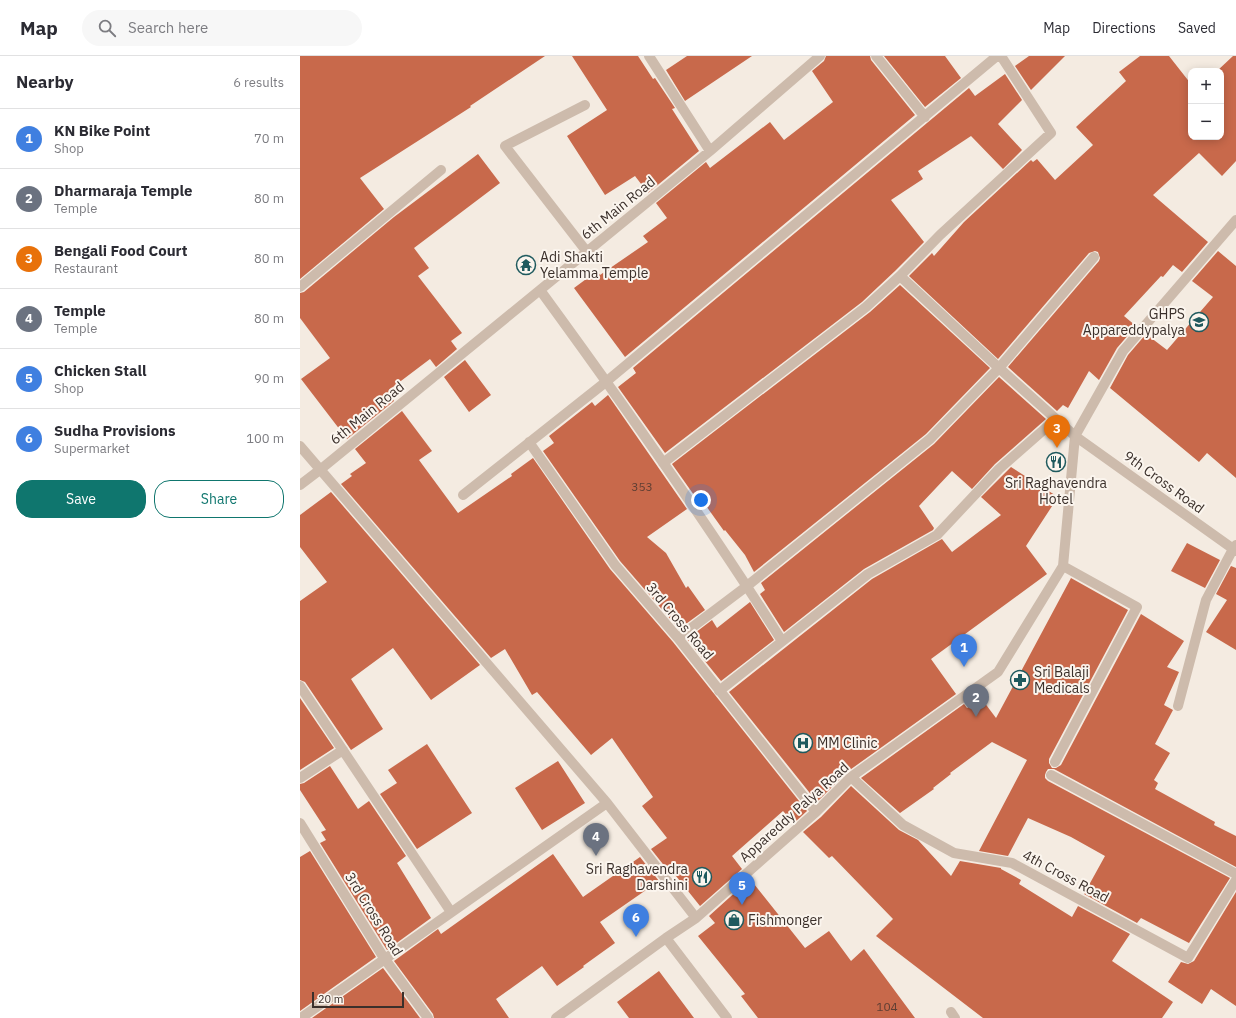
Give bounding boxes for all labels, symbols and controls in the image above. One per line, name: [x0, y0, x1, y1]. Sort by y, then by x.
search box: [82, 10, 362, 46]
text: Map: [20, 16, 58, 40]
icon: search: [96, 17, 118, 39]
text: Search here: [128, 18, 208, 37]
text: Map: [1043, 19, 1070, 37]
text: Directions: [1092, 19, 1156, 37]
text: Saved: [1178, 19, 1216, 37]
map controls: [1188, 68, 1224, 140]
button: +: [1188, 68, 1224, 104]
text: Nearby: [16, 71, 74, 93]
text: 6 results: [233, 74, 284, 91]
button: −: [1188, 104, 1224, 140]
text: KN Bike Point: [54, 121, 150, 140]
text: 1: [25, 130, 33, 147]
text: 70 m: [254, 130, 284, 147]
text: Shop: [54, 140, 84, 157]
street label: 6th Main Road: [577, 173, 659, 243]
text: Dharmaraja Temple: [54, 181, 192, 200]
text: 2: [25, 190, 33, 207]
text: 80 m: [254, 190, 284, 207]
text: Temple: [54, 200, 97, 217]
text: Bengali Food Court: [54, 241, 187, 260]
place label: Adi Shakti Yelamma Temple: [540, 248, 649, 282]
text: 3: [25, 250, 33, 267]
text: 80 m: [254, 250, 284, 267]
temple icon: Adi Shakti Yelamma Temple: [515, 254, 537, 276]
text: Restaurant: [54, 260, 118, 277]
text: Temple: [54, 301, 106, 320]
place label: GHPS Appareddypalya: [1083, 305, 1186, 339]
text: 4: [25, 310, 33, 327]
text: 80 m: [254, 310, 284, 327]
school or university icon: GHPS Appareddypalya: [1188, 311, 1210, 333]
text: Temple: [54, 320, 97, 337]
text: Chicken Stall: [54, 361, 146, 380]
text: 5: [25, 370, 33, 387]
text: 90 m: [254, 370, 284, 387]
street label: 6th Main Road: [326, 378, 408, 448]
text: Shop: [54, 380, 84, 397]
pin: 3: [1044, 415, 1070, 448]
text: Sudha Provisions: [54, 421, 176, 440]
text: 6: [25, 430, 33, 447]
text: 100 m: [246, 430, 284, 447]
text: Supermarket: [54, 440, 130, 457]
street label: 9th Cross Road: [1120, 447, 1208, 517]
restaurant icon: Sri Raghavendra Hotel: [1045, 451, 1067, 473]
place label: Sri Raghavendra Hotel: [1005, 474, 1108, 508]
house number: 353: [631, 479, 653, 494]
button: Save: [16, 480, 146, 518]
button: Share: [154, 480, 284, 518]
your location: [691, 490, 711, 510]
street label: 3rd Cross Road: [642, 579, 718, 663]
pin: 1: [951, 634, 977, 667]
place label: Sri Balaji Medicals: [1034, 663, 1090, 697]
pharmacy icon: Sri Balaji Medicals: [1009, 669, 1031, 691]
pin: 2: [963, 684, 989, 717]
hospital icon: MM Clinic: [792, 732, 814, 754]
place label: MM Clinic: [817, 734, 878, 752]
street label: Appareddy Palya Road: [736, 758, 852, 866]
pin: 4: [583, 823, 609, 856]
street label: 4th Cross Road: [1020, 846, 1112, 906]
place label: Sri Raghavendra Darshini: [586, 860, 689, 894]
restaurant icon: Sri Raghavendra Darshini: [691, 866, 713, 888]
street label: 3rd Cross Road: [341, 869, 407, 959]
pin: 5: [729, 872, 755, 905]
pin: 6: [623, 904, 649, 937]
shop icon: Fishmonger: [723, 909, 745, 931]
place label: Fishmonger: [748, 911, 822, 929]
scale bar: [312, 990, 404, 1009]
text: 20 m: [318, 992, 343, 1006]
house number: 104: [876, 999, 898, 1014]

